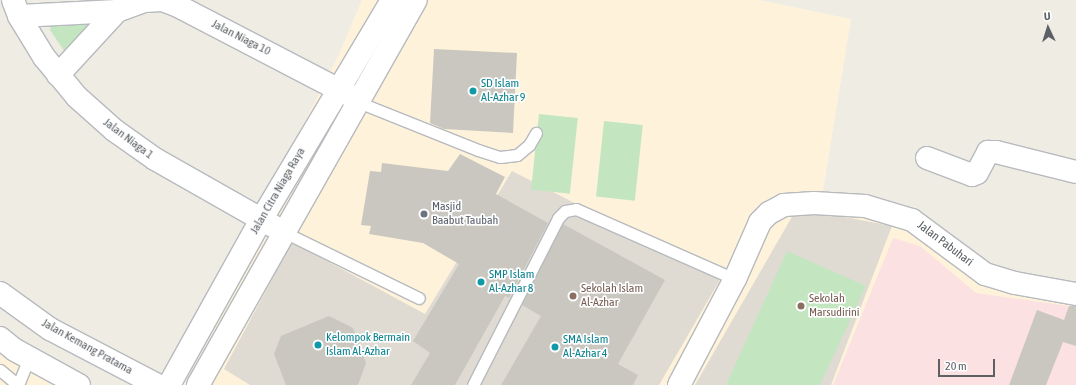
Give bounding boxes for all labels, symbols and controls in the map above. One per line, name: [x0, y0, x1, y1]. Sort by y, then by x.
north arrow: [1028, 8, 1068, 48]
text: U: [1044, 10, 1051, 22]
street label: Jalan Niaga 10: [209, 17, 273, 59]
place label: SD Islam Al-Azhar 9: [481, 77, 525, 105]
marker: SD Islam Al-Azhar 9: [468, 86, 478, 96]
street label: Jalan Niaga 1: [100, 116, 156, 162]
street label: Jalan Citra Niaga Raya: [247, 145, 309, 237]
place label: Masjid Baabut Taubah: [432, 200, 498, 228]
marker: Masjid Baabut Taubah: [419, 209, 429, 219]
street label: Jalan Pabuhari: [914, 218, 976, 270]
place label: SMP Islam Al-Azhar 8: [489, 268, 534, 296]
marker: SMP Islam Al-Azhar 8: [476, 277, 486, 287]
place label: Sekolah Islam Al-Azhar: [581, 282, 643, 310]
marker: Sekolah Islam Al-Azhar: [568, 291, 578, 301]
place label: Sekolah Marsudirini: [809, 292, 860, 320]
marker: Sekolah Marsudirini: [796, 301, 806, 311]
street label: Jalan Kemang Pratama: [39, 316, 135, 378]
place label: Kelompok Bermain Islam Al-Azhar: [326, 331, 410, 359]
place label: SMA Islam Al-Azhar 4: [563, 333, 608, 361]
marker: Kelompok Bermain Islam Al-Azhar: [313, 340, 323, 350]
marker: SMA Islam Al-Azhar 4: [550, 342, 560, 352]
scale bar: [940, 351, 997, 377]
text: 20 m: [945, 359, 967, 373]

